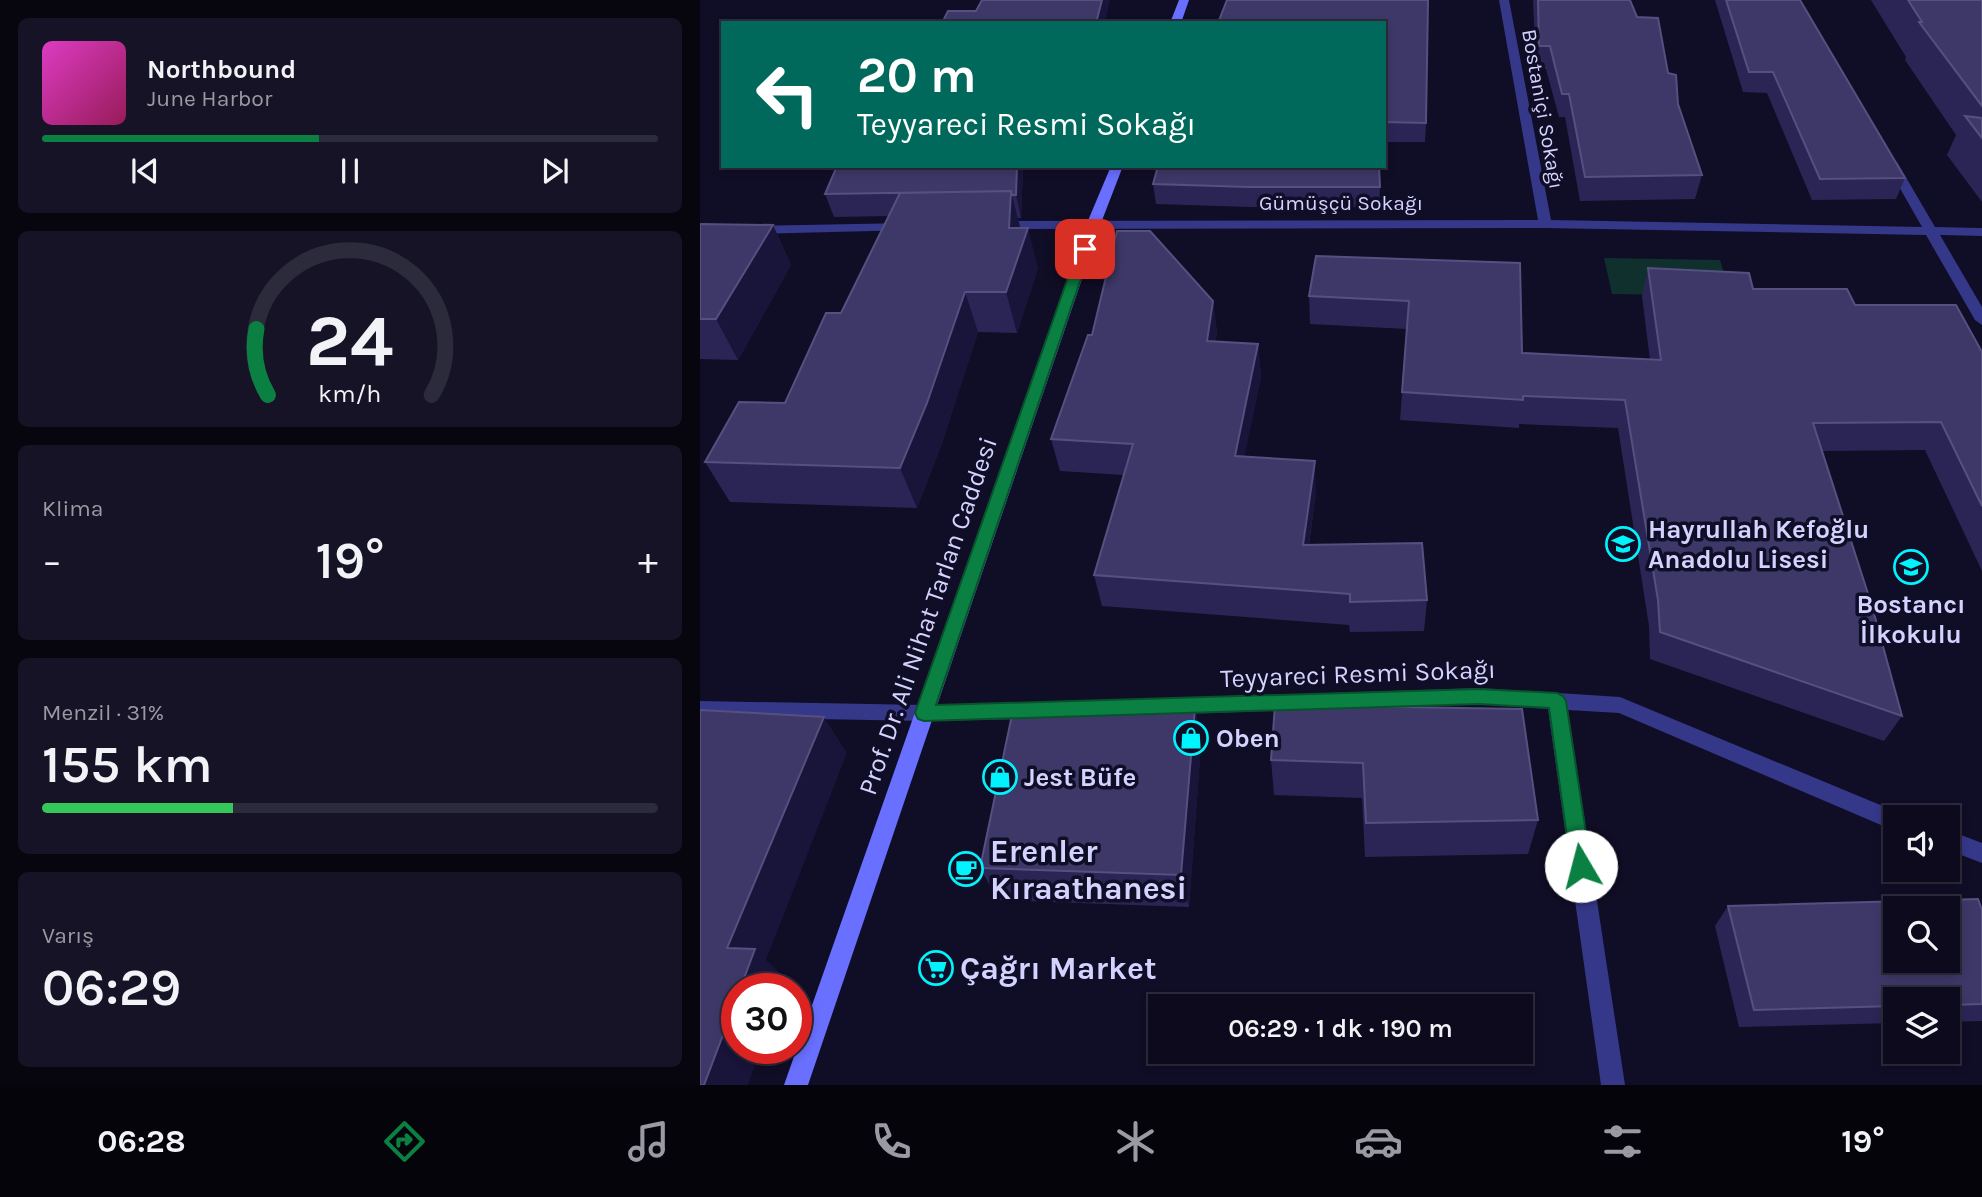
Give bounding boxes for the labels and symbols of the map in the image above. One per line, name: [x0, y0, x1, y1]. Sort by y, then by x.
street label: Bostaniçi Sokağı: [1517, 27, 1569, 191]
street label: Gümüşçü Sokağı: [1259, 191, 1423, 215]
pin: [1055, 219, 1115, 279]
street label: Prof. Dr. Ali Nihat Tarlan Caddesi: [852, 433, 1004, 799]
place label: Hayrullah Kefoğlu Anadolu Lisesi: [1648, 514, 1869, 575]
school or university icon: Hayrullah Kefoğlu Anadolu Lisesi: [1604, 525, 1642, 563]
school or university icon: Bostancı İlkokulu: [1892, 548, 1930, 586]
place label: Bostancı İlkokulu: [1856, 589, 1966, 650]
street label: Teyyareci Resmi Sokağı: [1220, 654, 1496, 694]
shop icon: Oben: [1172, 719, 1210, 757]
place label: Oben: [1216, 723, 1280, 754]
shop icon: Jest Büfe: [981, 758, 1019, 796]
place label: Jest Büfe: [1024, 762, 1136, 793]
position arrow: [1544, 829, 1618, 903]
place label: Erenler Kıraathanesi: [990, 833, 1187, 907]
cafe icon: Erenler Kıraathanesi: [947, 850, 985, 888]
supermarket icon: Çağrı Market: [917, 949, 955, 987]
place label: Çağrı Market: [960, 950, 1157, 987]
speed limit sign: 30: [721, 973, 812, 1064]

